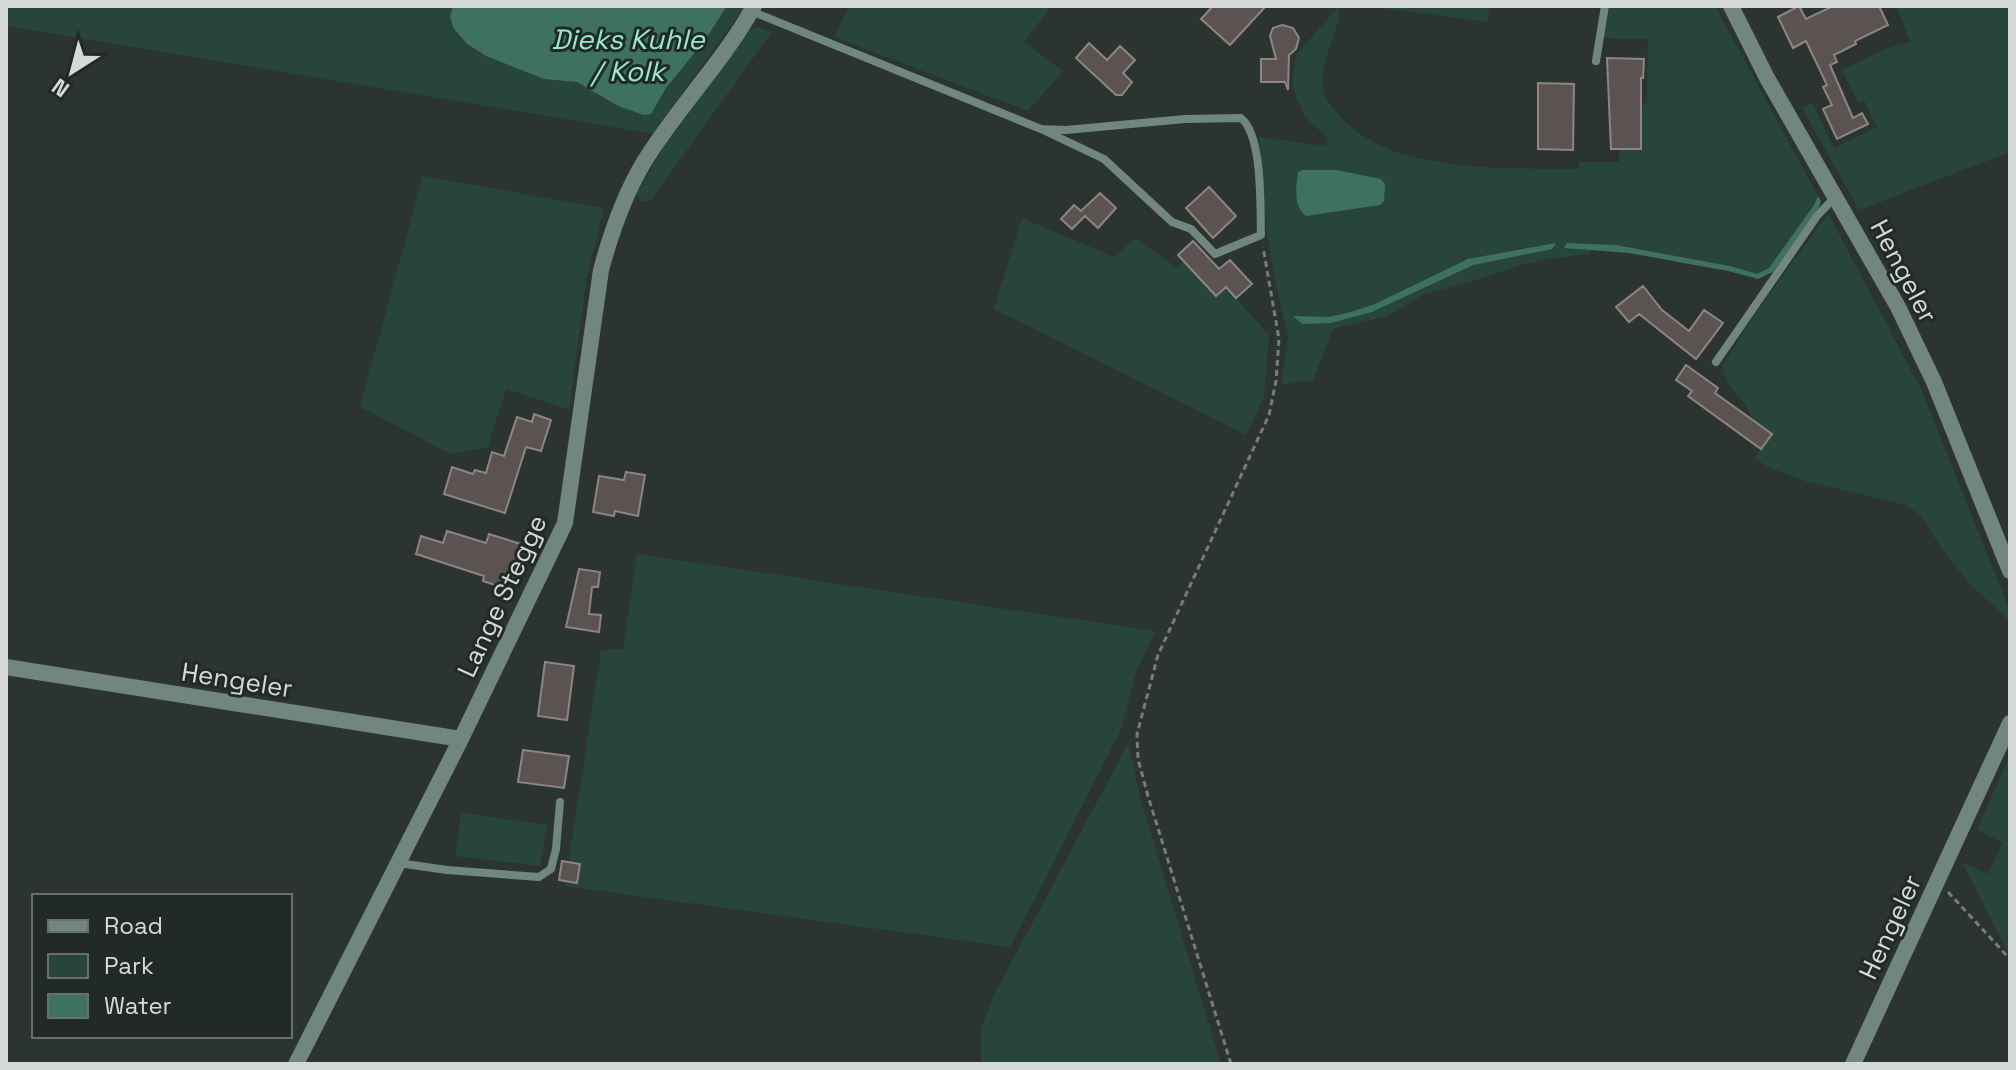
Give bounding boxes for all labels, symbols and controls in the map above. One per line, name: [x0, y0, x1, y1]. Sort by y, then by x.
water label: Dieks Kuhle / Kolk: [551, 21, 706, 89]
north arrow: [32, 32, 112, 112]
text: N: [46, 73, 74, 104]
street label: Hengeler: [1863, 214, 1945, 328]
street label: Lange Stegge: [450, 509, 554, 683]
street label: Hengeler: [179, 654, 295, 706]
street label: Hengeler: [1851, 869, 1929, 985]
legend: [32, 894, 292, 1038]
text: Road: [104, 910, 163, 941]
text: Park: [104, 950, 154, 981]
text: Water: [104, 990, 172, 1021]

